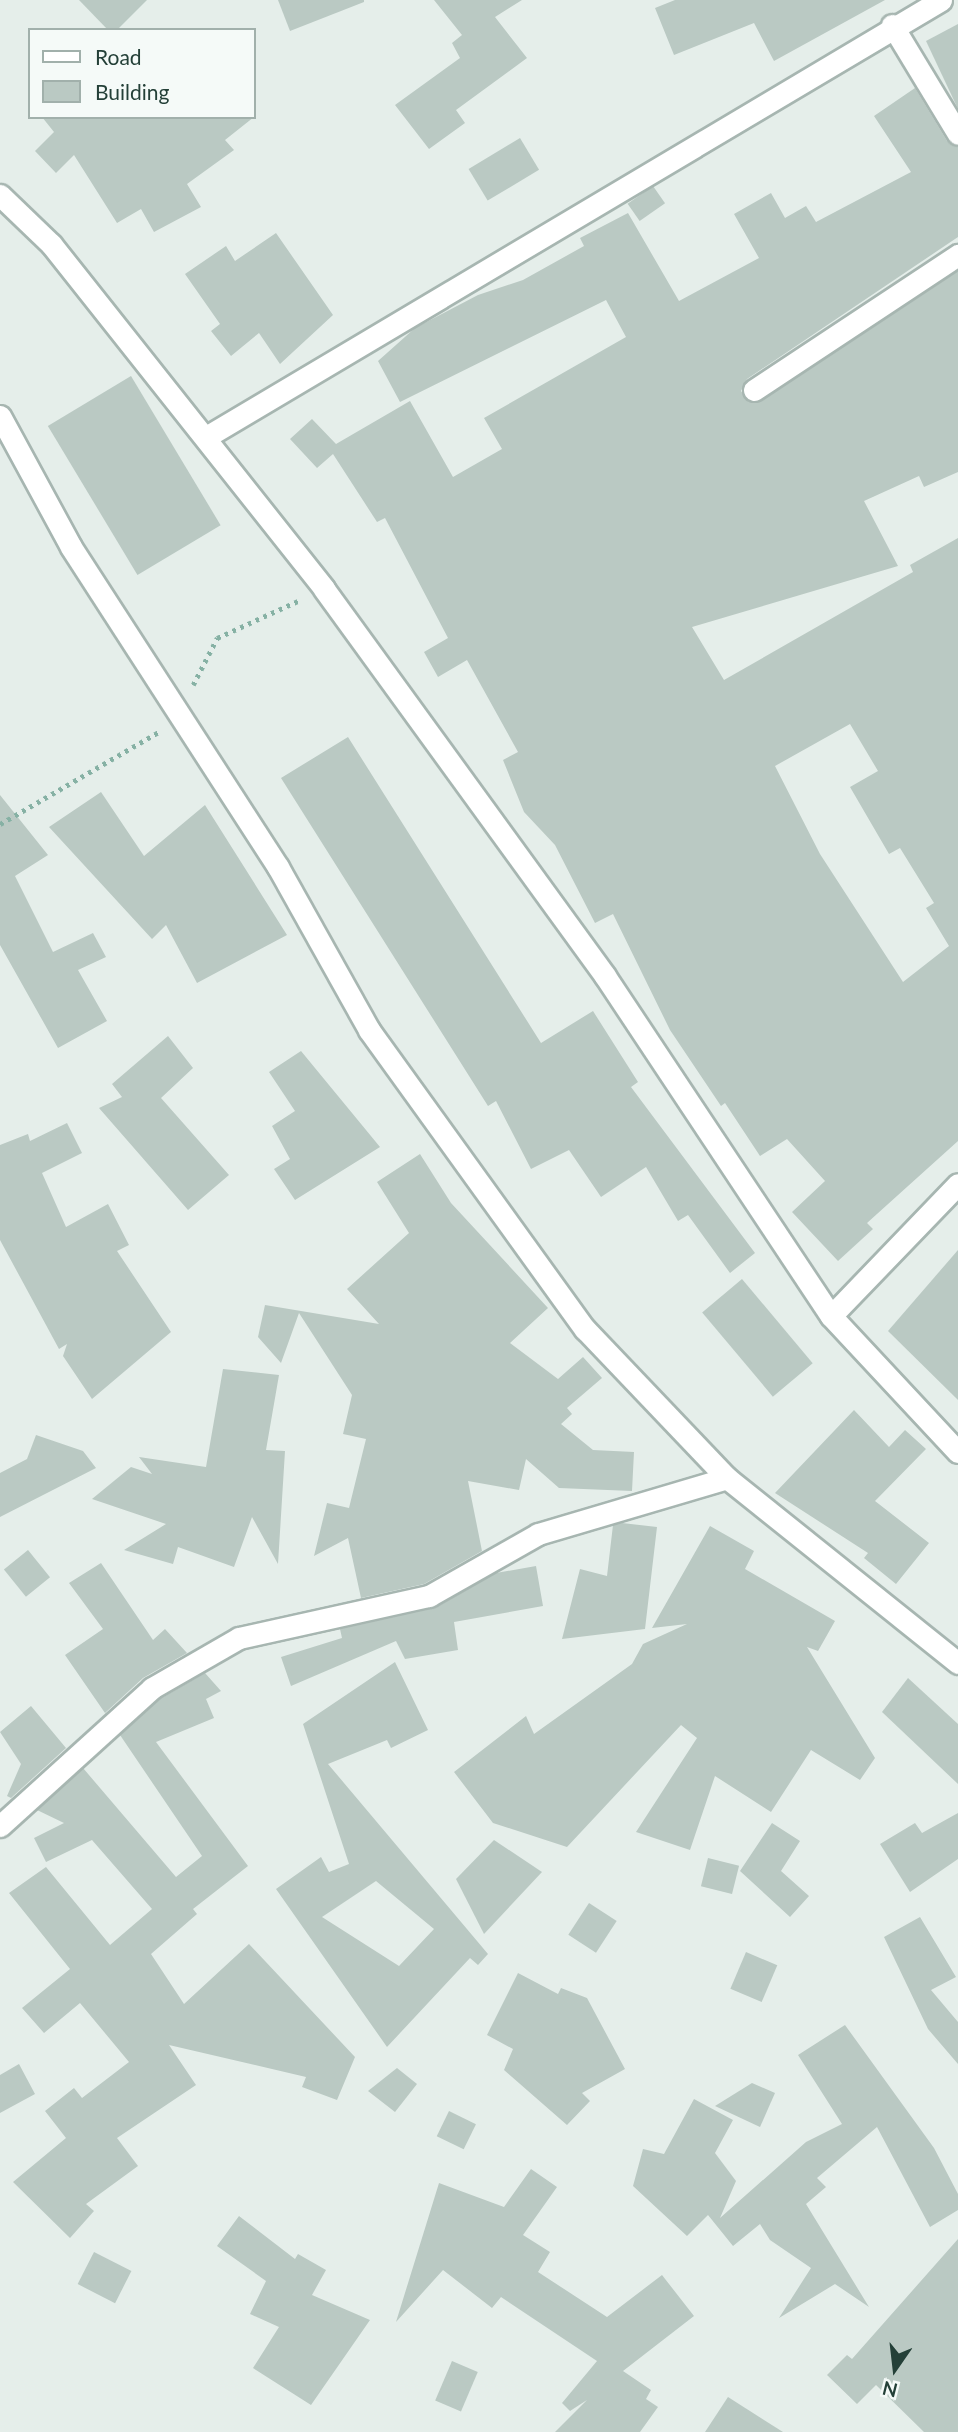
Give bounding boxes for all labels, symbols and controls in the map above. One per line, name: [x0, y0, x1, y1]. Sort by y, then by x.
legend: [28, 28, 256, 119]
text: Road: [95, 44, 142, 69]
text: Building: [95, 79, 170, 104]
north arrow: [860, 2334, 930, 2404]
text: N: [880, 2377, 900, 2403]

